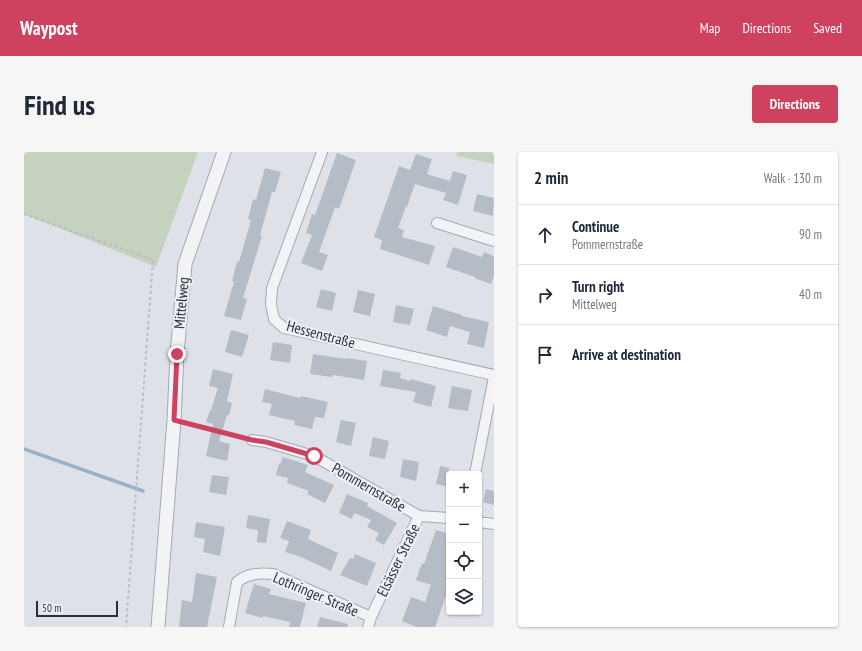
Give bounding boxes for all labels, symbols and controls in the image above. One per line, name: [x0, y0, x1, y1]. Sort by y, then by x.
text: Waypost: [20, 16, 77, 40]
text: Map: [700, 19, 720, 37]
text: Directions: [742, 19, 791, 37]
text: Saved: [813, 19, 842, 37]
button: Directions: [752, 85, 838, 123]
text: Find us: [24, 86, 95, 123]
text: 2 min: [534, 167, 568, 189]
text: Walk · 130 m: [764, 170, 822, 187]
text: Continue: [572, 217, 619, 236]
icon: ahead: [534, 224, 556, 246]
text: 90 m: [799, 226, 822, 243]
text: Pommernstraße: [572, 236, 643, 253]
street label: Mittelweg: [169, 276, 193, 330]
text: Turn right: [572, 277, 624, 296]
icon: right: [534, 284, 556, 306]
text: 40 m: [799, 286, 822, 303]
text: Mittelweg: [572, 296, 617, 313]
street label: Hessenstraße: [285, 316, 357, 352]
icon: arrive: [534, 344, 556, 366]
route end: [168, 345, 186, 363]
text: Arrive at destination: [572, 345, 681, 364]
route start: [305, 447, 323, 465]
street label: Pommernstraße: [329, 458, 409, 516]
map controls: [446, 471, 482, 615]
button: +: [446, 471, 482, 507]
button: −: [446, 507, 482, 543]
street label: Elsässer Straße: [372, 520, 424, 600]
button: locate: [446, 543, 482, 579]
street label: Lothringer Straße: [270, 568, 362, 620]
button: layers: [446, 579, 482, 615]
scale bar: [36, 599, 118, 618]
text: 50 m: [42, 601, 61, 615]

